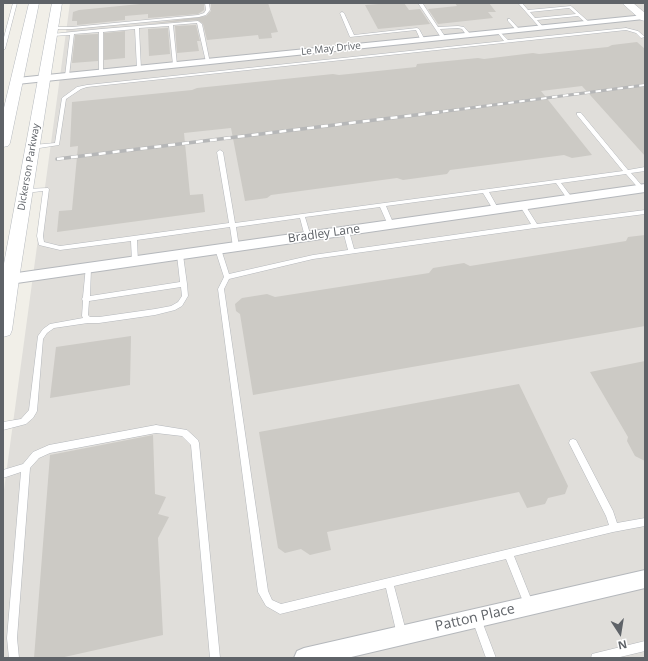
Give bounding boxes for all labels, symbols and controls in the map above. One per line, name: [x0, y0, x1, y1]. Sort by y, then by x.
street label: Le May Drive: [301, 40, 361, 58]
street label: Dickerson Parkway: [15, 122, 43, 212]
street label: Bradley Lane: [287, 222, 361, 246]
street label: Patton Place: [434, 601, 516, 635]
north arrow: [600, 613, 640, 653]
text: N: [617, 637, 629, 653]

